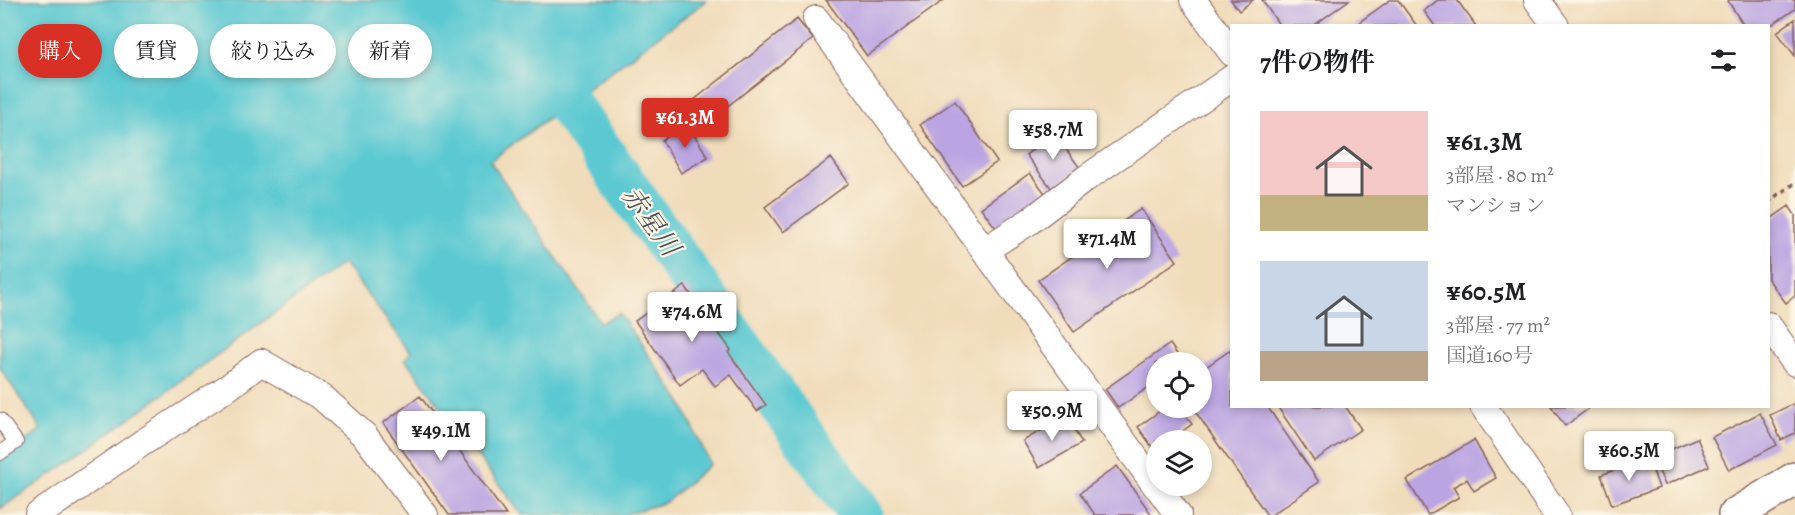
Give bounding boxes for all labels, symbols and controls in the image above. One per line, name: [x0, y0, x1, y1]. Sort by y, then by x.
chip: 購入: [18, 24, 102, 78]
chip: 賃貸: [114, 24, 198, 78]
chip: 絞り込み: [210, 24, 336, 78]
chip: 新着: [348, 24, 432, 78]
icon: filters: [1707, 44, 1740, 77]
text: 7件の物件: [1260, 45, 1375, 80]
pin: ¥61.3M: [636, 98, 734, 149]
text: ¥61.3M: [656, 104, 714, 131]
pin: ¥58.7M: [1004, 110, 1102, 161]
text: ¥58.7M: [1023, 116, 1083, 143]
text: ¥61.3M: [1446, 124, 1523, 159]
icon: home: [1308, 135, 1380, 207]
text: 3部屋 · 80 m²: [1446, 162, 1554, 189]
water label: 赤星川: [614, 179, 689, 266]
text: マンション: [1446, 192, 1545, 219]
pin: ¥71.4M: [1058, 219, 1156, 270]
text: ¥71.4M: [1078, 225, 1136, 252]
text: ¥60.5M: [1446, 274, 1526, 309]
icon: home: [1308, 285, 1380, 357]
pin: ¥74.6M: [643, 292, 741, 343]
text: ¥74.6M: [661, 298, 723, 325]
text: 3部屋 · 77 m²: [1446, 312, 1550, 339]
text: 国道160号: [1446, 342, 1533, 369]
map controls: [1146, 352, 1212, 496]
button: locate: [1146, 352, 1212, 418]
pin: ¥50.9M: [1003, 391, 1101, 442]
text: ¥50.9M: [1021, 397, 1083, 424]
pin: ¥49.1M: [392, 411, 490, 462]
text: ¥49.1M: [411, 417, 471, 444]
button: layers: [1146, 430, 1212, 496]
pin: ¥60.5M: [1580, 431, 1678, 482]
text: ¥60.5M: [1598, 437, 1660, 464]

